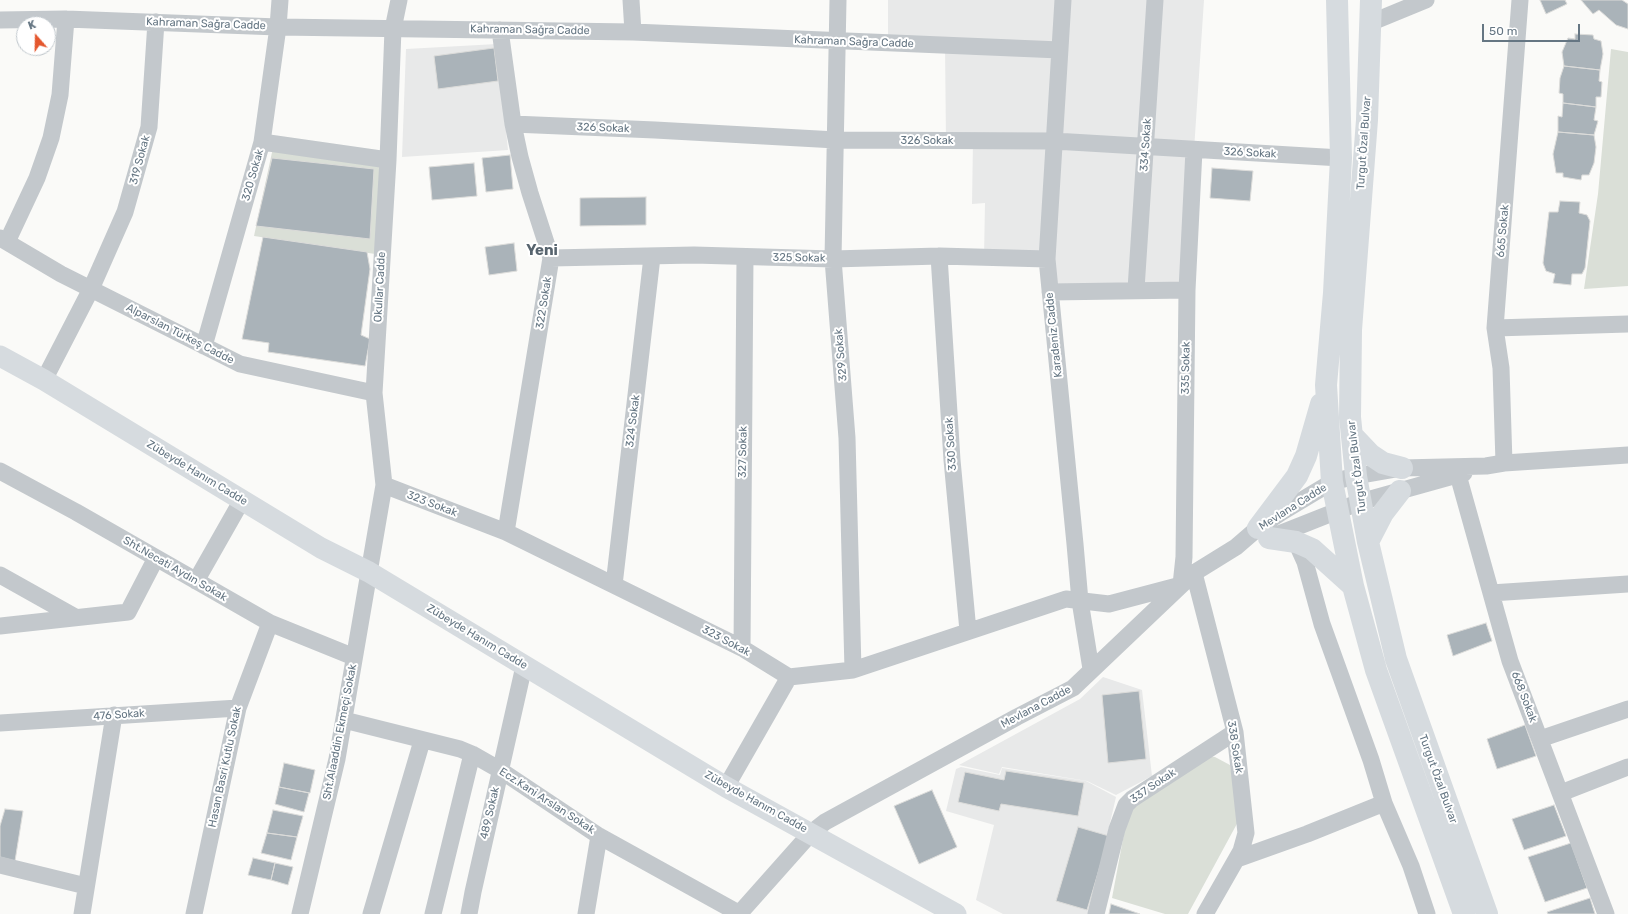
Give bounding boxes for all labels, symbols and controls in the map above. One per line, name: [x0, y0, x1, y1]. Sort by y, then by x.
street label: Kahraman Sağra Cadde: [146, 15, 266, 33]
north arrow: [16, 16, 56, 56]
scale bar: [1484, 16, 1582, 42]
text: K: [26, 18, 38, 33]
street label: Kahraman Sağra Cadde: [470, 22, 590, 38]
text: 50 m: [1489, 24, 1517, 38]
street label: Kahraman Sağra Cadde: [794, 33, 914, 51]
street label: Turgut Özal Bulvar: [1354, 96, 1374, 190]
street label: 334 Sokak: [1138, 118, 1154, 172]
street label: 326 Sokak: [576, 120, 630, 136]
street label: 319 Sokak: [127, 134, 153, 186]
street label: 326 Sokak: [901, 134, 953, 148]
street label: 326 Sokak: [1223, 145, 1277, 161]
street label: 320 Sokak: [239, 148, 267, 202]
street label: 665 Sokak: [1494, 204, 1512, 258]
district label: Yeni: [526, 242, 558, 260]
street label: Okullar Cadde: [372, 251, 388, 323]
street label: 325 Sokak: [773, 251, 825, 265]
street label: 322 Sokak: [533, 276, 555, 330]
street label: Karadeniz Cadde: [1043, 292, 1065, 378]
street label: Alparslan Türkeş Cadde: [124, 301, 236, 367]
street label: 329 Sokak: [832, 328, 850, 382]
street label: 335 Sokak: [1179, 341, 1193, 395]
street label: 324 Sokak: [623, 394, 643, 448]
street label: 330 Sokak: [943, 417, 959, 471]
street label: Turgut Özal Bulvar: [1345, 420, 1369, 514]
street label: 327 Sokak: [736, 426, 750, 478]
street label: Zübeyde Hanım Cadde: [144, 438, 250, 508]
street label: Mevlana Cadde: [1257, 481, 1329, 533]
street label: 323 Sokak: [405, 488, 459, 520]
street label: Sht.Necati Aydın Sokak: [121, 534, 229, 604]
street label: Zübeyde Hanım Cadde: [424, 602, 530, 672]
street label: 323 Sokak: [700, 623, 752, 659]
street label: Sht.Alaaddin Ekmeçi Sokak: [320, 663, 360, 801]
street label: 668 Sokak: [1508, 670, 1540, 724]
street label: Mevlana Cadde: [999, 683, 1073, 731]
street label: Hasan Basri Kutlu Sokak: [206, 705, 244, 829]
street label: 476 Sokak: [93, 707, 145, 723]
street label: 338 Sokak: [1224, 720, 1246, 774]
street label: Turgut Özal Bulvar: [1416, 733, 1460, 825]
street label: Ecz.Kani Arslan Sokak: [497, 765, 597, 837]
street label: 337 Sokak: [1128, 766, 1178, 806]
street label: Zübeyde Hanım Cadde: [702, 768, 810, 836]
street label: 489 Sokak: [478, 785, 502, 841]

